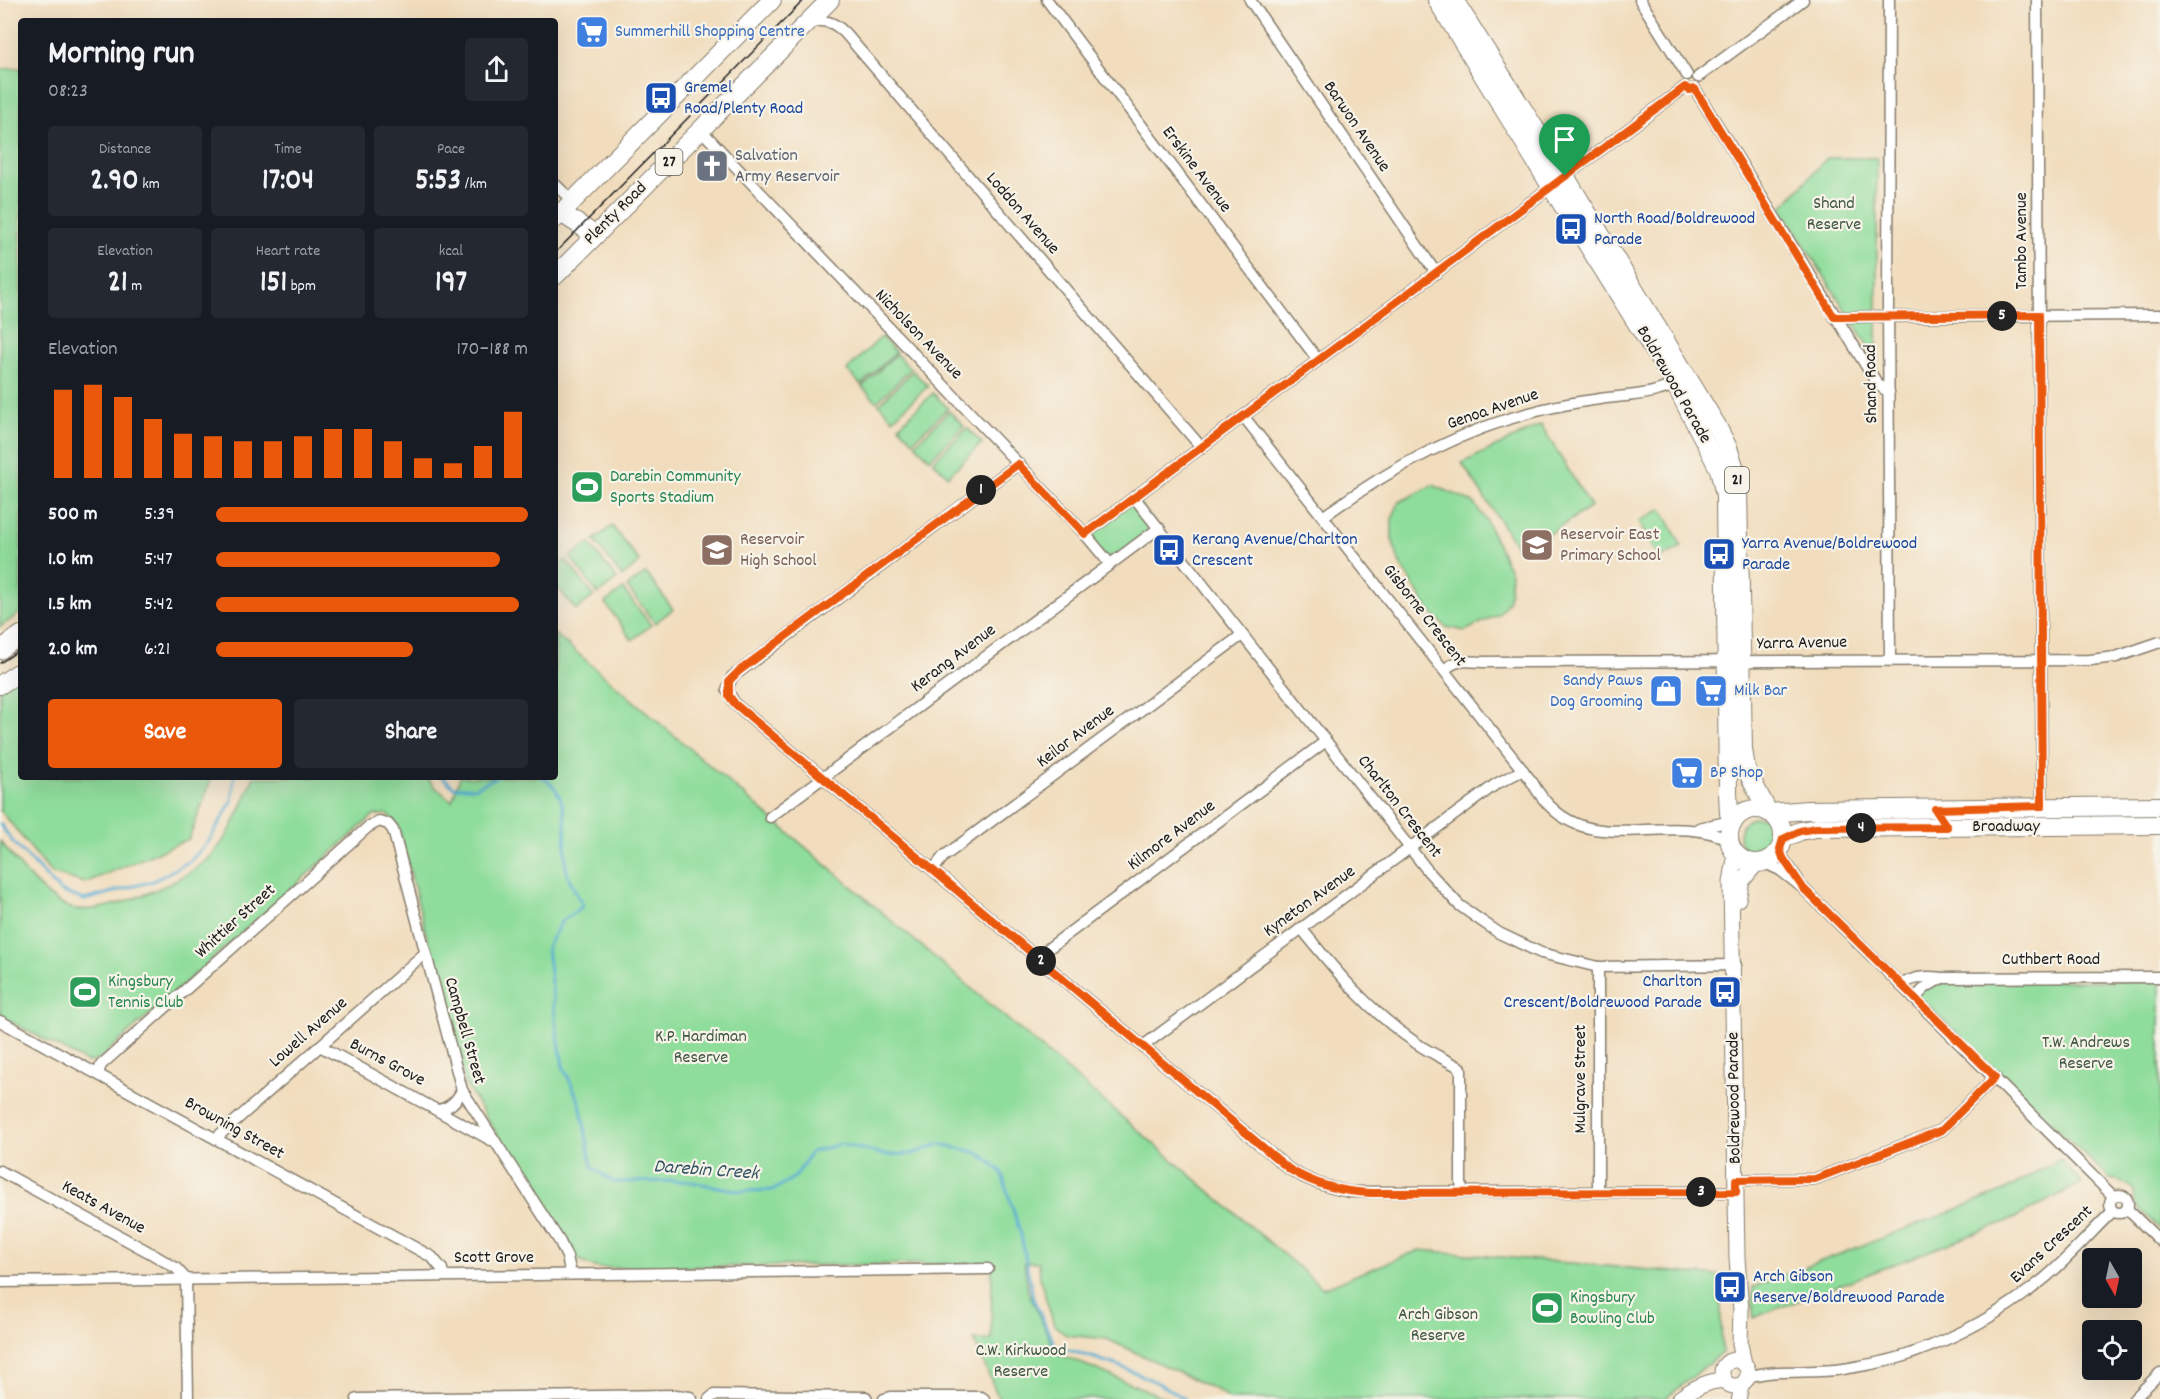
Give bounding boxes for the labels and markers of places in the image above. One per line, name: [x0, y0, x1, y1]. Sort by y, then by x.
supermarket icon: Summerhill Shopping Centre: [574, 14, 610, 50]
place label: Summerhill Shopping Centre: [615, 20, 805, 45]
place label: Gremel Road/Plenty Road: [684, 76, 803, 122]
bus stop icon: Gremel Road/Plenty Road: [643, 80, 679, 116]
pin: [1539, 114, 1590, 176]
place label: Salvation Army Reservoir: [735, 144, 840, 190]
church icon: Salvation Army Reservoir: [694, 148, 730, 184]
place label: North Road/Boldrewood Parade: [1594, 207, 1755, 253]
bus stop icon: North Road/Boldrewood Parade: [1553, 211, 1589, 247]
pin: 5: [1987, 301, 2017, 331]
place label: Darebin Community Sports Stadium: [610, 465, 741, 511]
sports icon: Darebin Community Sports Stadium: [569, 469, 605, 505]
pin: 1: [966, 475, 996, 505]
place label: Reservoir East Primary School: [1560, 523, 1661, 569]
school or university icon: Reservoir East Primary School: [1519, 527, 1555, 563]
place label: Reservoir High School: [740, 528, 817, 574]
place label: Kerang Avenue/Charlton Crescent: [1192, 528, 1358, 574]
school or university icon: Reservoir High School: [699, 532, 735, 568]
bus stop icon: Kerang Avenue/Charlton Crescent: [1151, 532, 1187, 568]
place label: Yarra Avenue/Boldrewood Parade: [1742, 532, 1917, 578]
bus stop icon: Yarra Avenue/Boldrewood Parade: [1701, 536, 1737, 572]
place label: Sandy Paws Dog Grooming: [1550, 669, 1643, 715]
shop icon: Sandy Paws Dog Grooming: [1648, 673, 1684, 709]
supermarket icon: Milk Bar: [1693, 673, 1729, 709]
place label: Milk Bar: [1734, 679, 1788, 704]
supermarket icon: BP Shop: [1669, 755, 1705, 791]
place label: BP Shop: [1710, 761, 1763, 786]
pin: 4: [1846, 813, 1876, 843]
pin: 2: [1026, 946, 1056, 976]
place label: Kingsbury Tennis Club: [108, 970, 184, 1016]
place label: Charlton Crescent/Boldrewood Parade: [1504, 970, 1702, 1016]
sports icon: Kingsbury Tennis Club: [67, 974, 103, 1010]
bus stop icon: Charlton Crescent/Boldrewood Parade: [1707, 974, 1743, 1010]
pin: 3: [1686, 1177, 1716, 1207]
place label: Arch Gibson Reserve/Boldrewood Parade: [1753, 1265, 1945, 1311]
bus stop icon: Arch Gibson Reserve/Boldrewood Parade: [1712, 1269, 1748, 1305]
place label: Kingsbury Bowling Club: [1570, 1286, 1655, 1332]
sports icon: Kingsbury Bowling Club: [1529, 1290, 1565, 1326]

